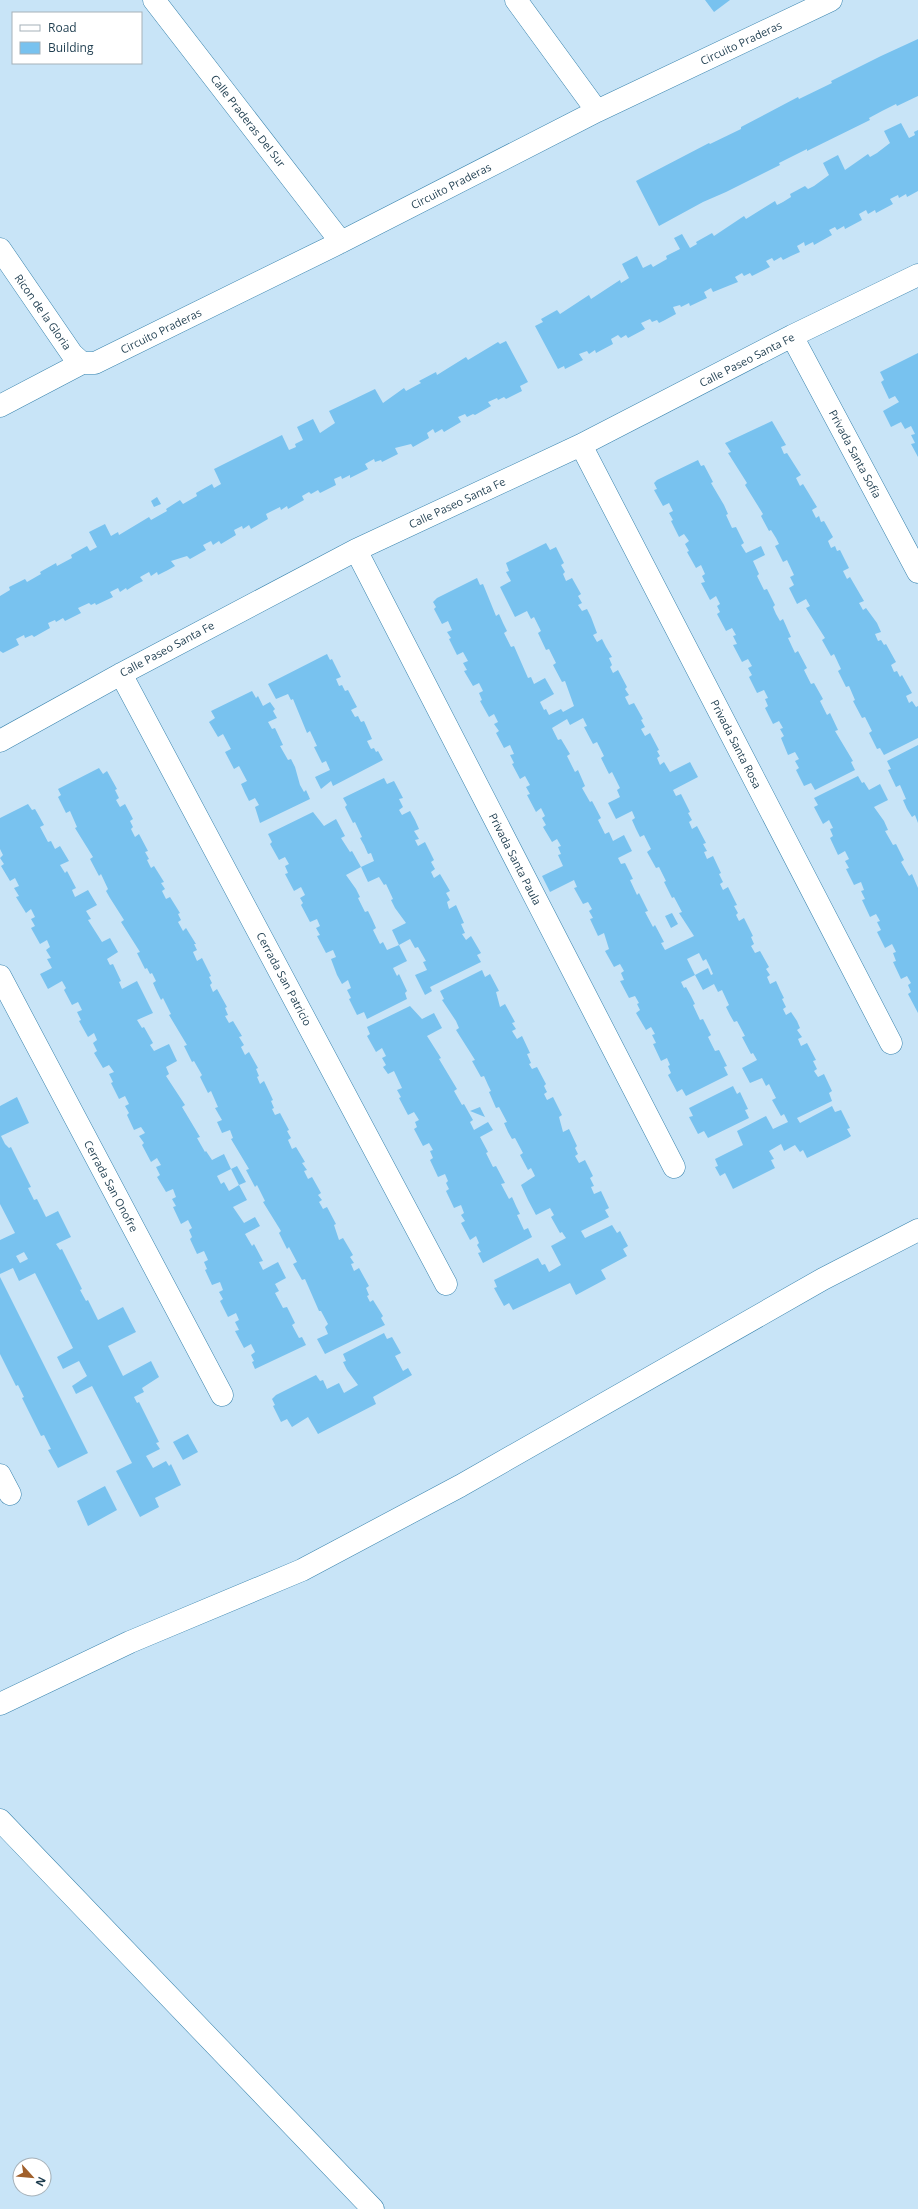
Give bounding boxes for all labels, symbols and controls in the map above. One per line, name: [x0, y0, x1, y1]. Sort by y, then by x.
legend: [12, 12, 142, 64]
street label: Circuito Praderas: [698, 17, 784, 68]
text: Road: [48, 19, 77, 36]
text: Building: [48, 39, 94, 56]
street label: Calle Praderas Del Sur: [208, 71, 290, 170]
street label: Circuito Praderas: [408, 159, 494, 212]
street label: Ricon de la Gloria: [12, 271, 75, 353]
street label: Circuito Praderas: [118, 304, 204, 357]
street label: Calle Paseo Santa Fe: [697, 329, 797, 390]
street label: Privada Santa Sofía: [826, 407, 885, 501]
street label: Calle Paseo Santa Fe: [406, 474, 507, 532]
street label: Calle Paseo Santa Fe: [117, 617, 217, 680]
street label: Privada Santa Rosa: [708, 697, 765, 791]
street label: Privada Santa Paula: [486, 810, 545, 907]
street label: Cerrada San Patricio: [253, 929, 316, 1029]
street label: Cerrada San Onofre: [81, 1137, 142, 1234]
north arrow: [12, 2157, 52, 2197]
text: N: [33, 2174, 50, 2189]

